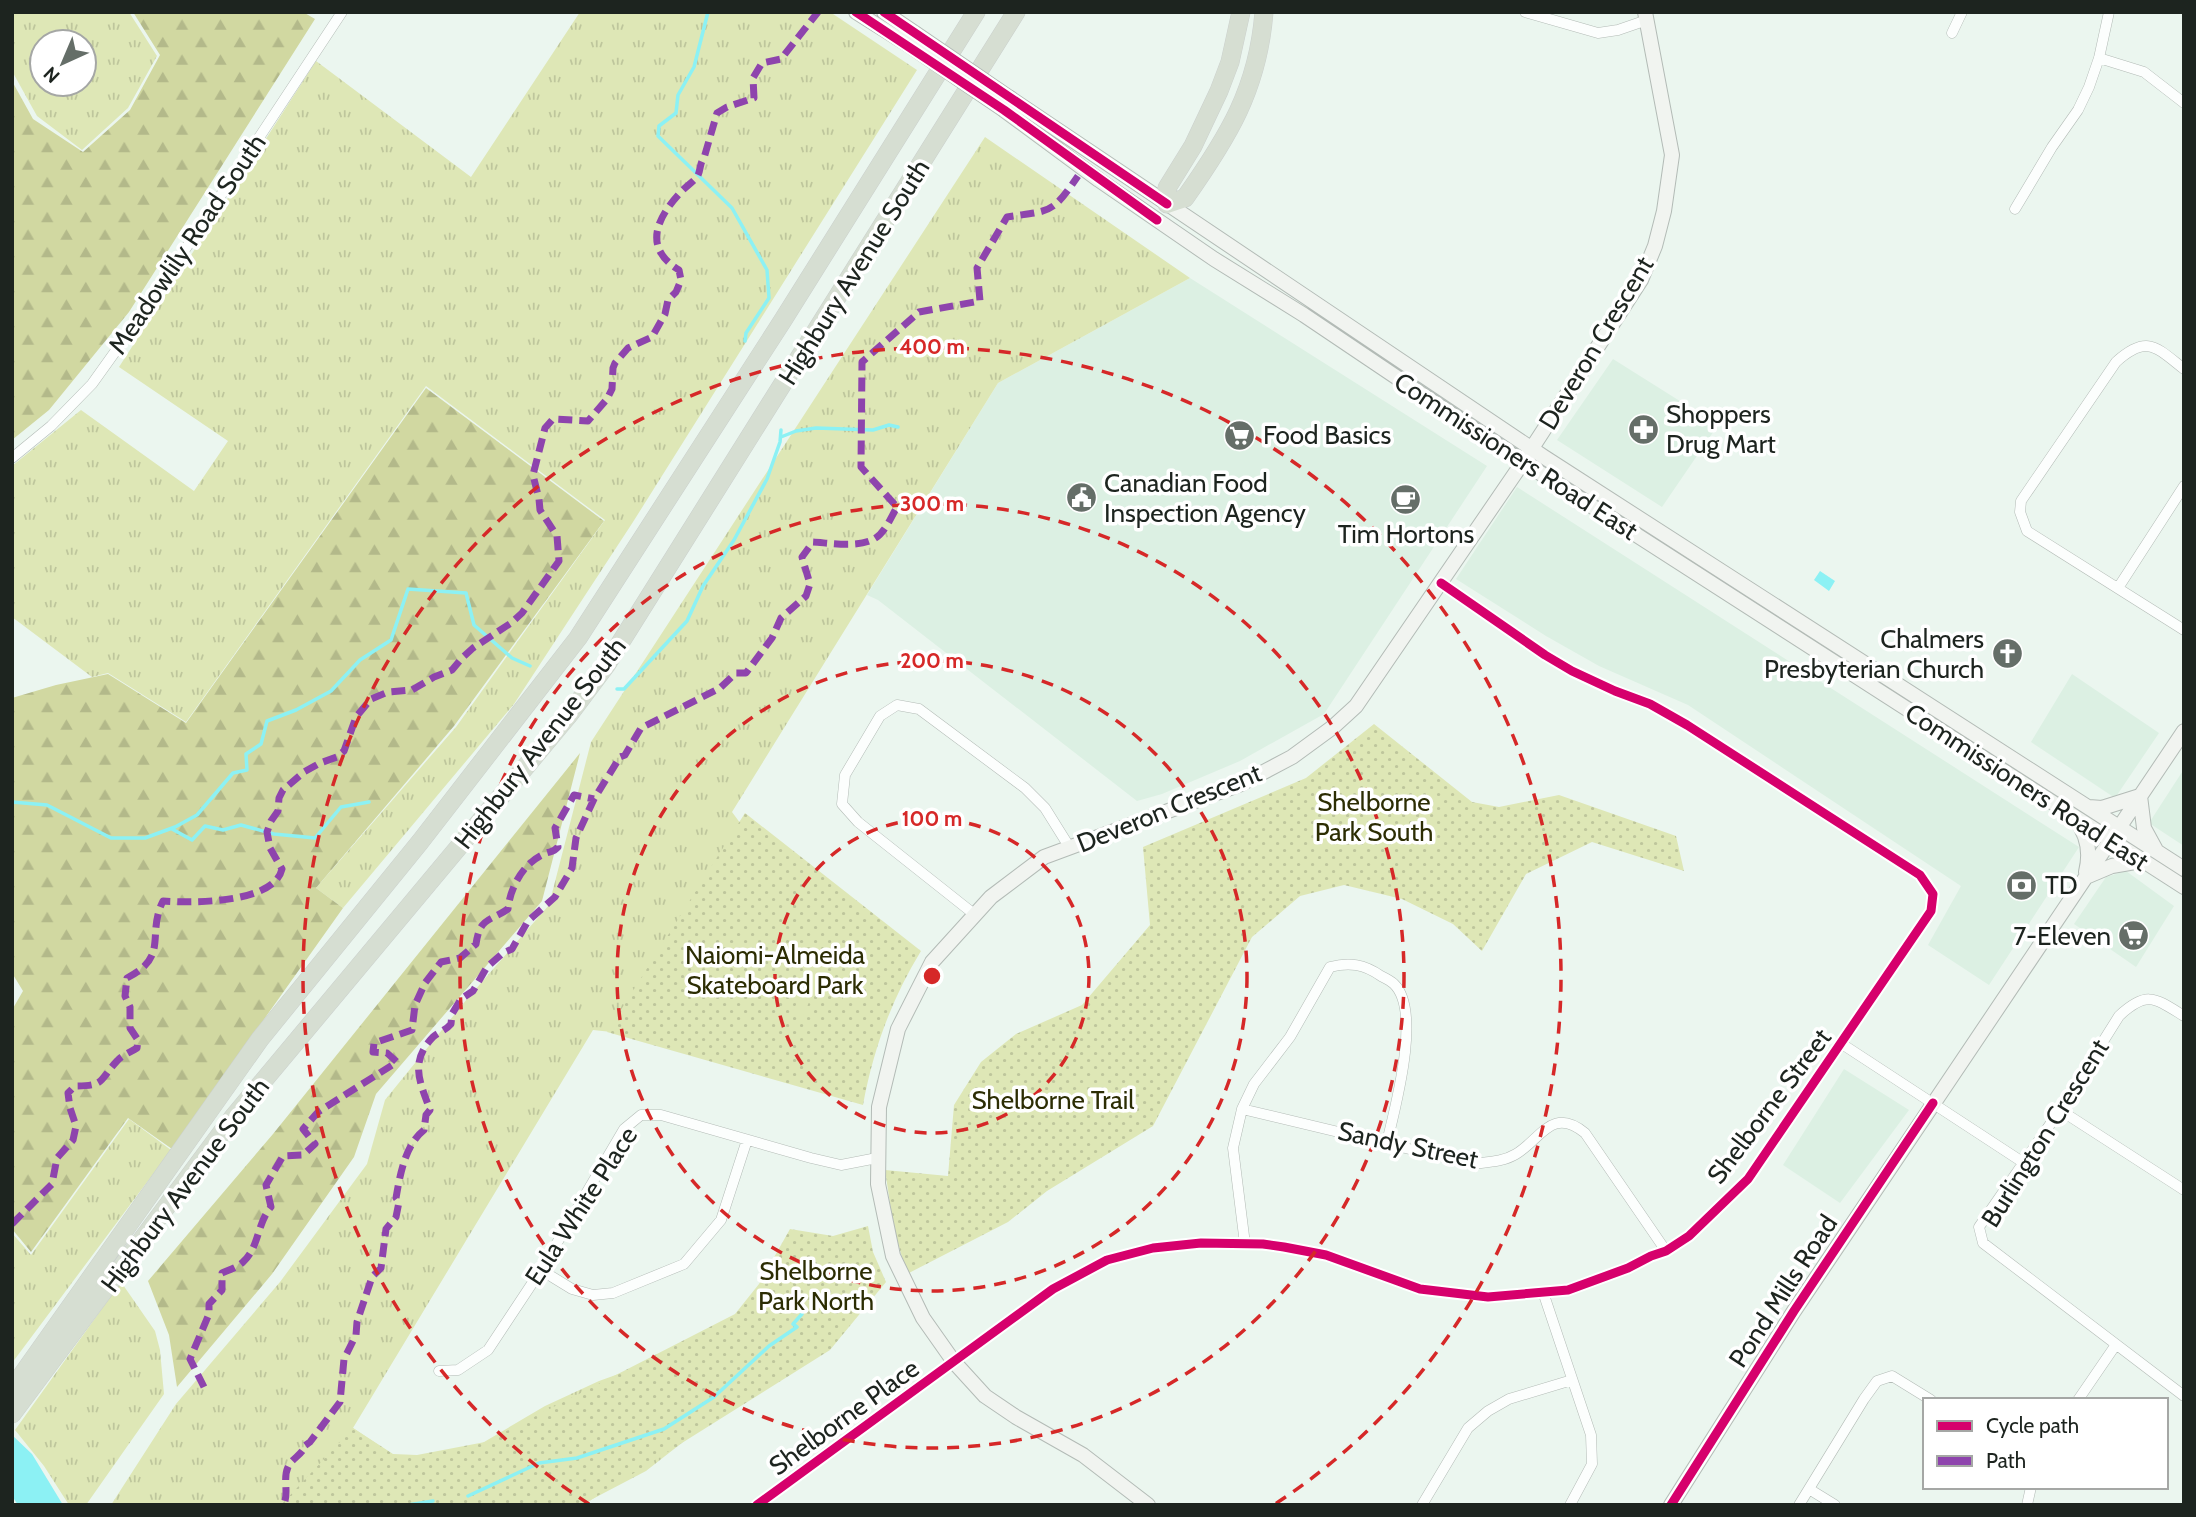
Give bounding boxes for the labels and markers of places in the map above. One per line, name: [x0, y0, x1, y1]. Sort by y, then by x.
place label: Shoppers Drug Mart: [1666, 398, 1776, 460]
pharmacy icon: Shoppers Drug Mart: [1626, 412, 1660, 446]
supermarket icon: Food Basics: [1223, 418, 1257, 452]
place label: Food Basics: [1263, 419, 1391, 451]
place label: Canadian Food Inspection Agency: [1104, 467, 1306, 529]
public building icon: Canadian Food Inspection Agency: [1064, 481, 1098, 515]
cafe icon: Tim Hortons: [1389, 482, 1423, 516]
place label: Tim Hortons: [1338, 518, 1475, 550]
place label: Chalmers Presbyterian Church: [1764, 623, 1984, 685]
church icon: Chalmers Presbyterian Church: [1990, 637, 2024, 671]
bank icon: TD: [2005, 868, 2039, 902]
place label: TD: [2045, 869, 2078, 901]
supermarket icon: 7-Eleven: [2117, 919, 2151, 953]
place label: 7-Eleven: [2013, 920, 2111, 952]
centre of rings: [920, 964, 944, 988]

